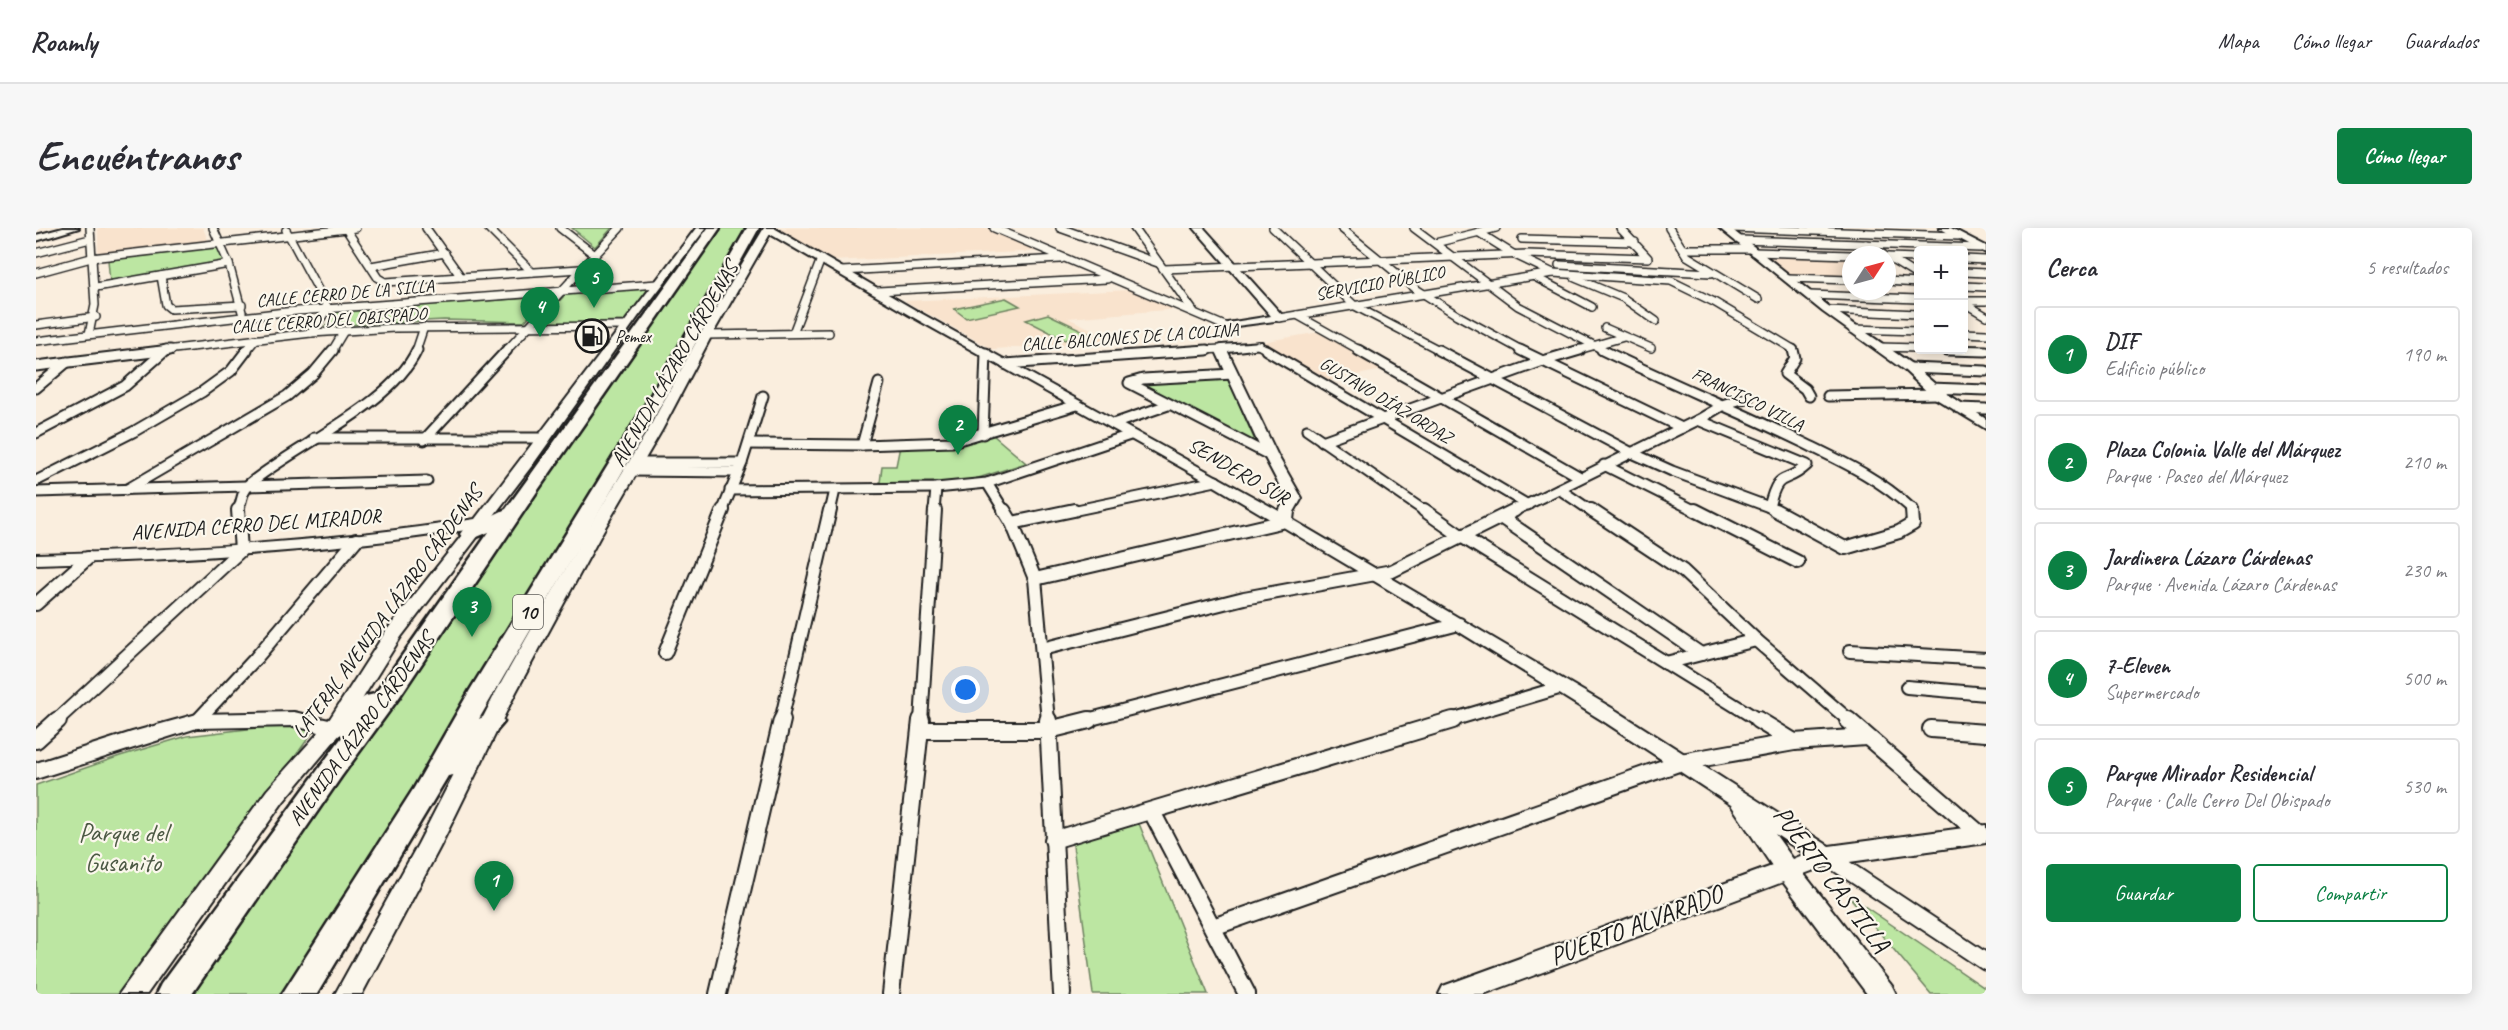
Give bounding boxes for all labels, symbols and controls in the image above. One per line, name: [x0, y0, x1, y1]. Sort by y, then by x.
text: Roamly: [30, 24, 97, 59]
text: Mapa: [2218, 28, 2259, 54]
text: Cómo llegar: [2292, 28, 2371, 54]
text: Guardados: [2404, 28, 2478, 54]
button: Cómo llegar: [2337, 128, 2472, 184]
text: Encuéntranos: [36, 130, 238, 183]
north arrow: [1842, 246, 1896, 300]
map controls: [1914, 246, 1968, 354]
button: +: [1914, 246, 1968, 300]
text: Cerca: [2046, 251, 2096, 284]
street label: AVENIDA LÁZARO CÁRDENAS: [605, 254, 745, 471]
text: 5 resultados: [2366, 255, 2448, 280]
pin: 5: [574, 259, 614, 308]
street label: SERVICIO PÚBLICO: [1314, 260, 1448, 305]
street label: CALLE CERRO DE LA SILLA: [255, 274, 436, 312]
pin: 4: [520, 288, 560, 337]
button: −: [1914, 300, 1968, 354]
street label: CALLE CERRO DEL OBISPADO: [231, 302, 429, 338]
fuel station icon: Pemex: [574, 318, 610, 354]
street label: CALLE BALCONES DE LA COLINA: [1021, 318, 1240, 356]
place label: Pemex: [615, 325, 653, 347]
text: DIF: [2105, 328, 2138, 356]
text: 1: [2063, 342, 2072, 367]
text: 190 m: [2403, 342, 2446, 367]
street label: GUSTAVO DÍAZ ORDAZ: [1316, 352, 1458, 449]
text: Edificio público: [2105, 356, 2204, 381]
street label: FRANCISCO VILLA: [1689, 362, 1808, 436]
pin: 2: [938, 406, 978, 455]
street label: SENDERO SUR: [1183, 431, 1296, 511]
text: Plaza Colonia Valle del Márquez: [2105, 436, 2340, 464]
text: 2: [2063, 450, 2072, 475]
text: 210 m: [2403, 450, 2446, 475]
text: Parque · Paseo del Márquez: [2105, 464, 2287, 489]
street label: LATERAL AVENIDA LÁZARO CÁRDENAS: [287, 481, 487, 743]
street label: AVENIDA CERRO DEL MIRADOR: [130, 502, 383, 546]
text: Jardinera Lázaro Cárdenas: [2105, 544, 2311, 572]
text: 3: [2063, 558, 2072, 583]
text: 230 m: [2403, 558, 2446, 583]
text: Parque · Avenida Lázaro Cárdenas: [2105, 572, 2336, 597]
pin: 3: [452, 588, 492, 637]
road number: 10: [513, 595, 543, 629]
street label: AVENIDA LÁZARO CÁRDENAS: [283, 628, 439, 830]
text: 7-Eleven: [2105, 652, 2170, 680]
text: 4: [2063, 666, 2072, 691]
text: 500 m: [2403, 666, 2446, 691]
your location: [951, 675, 980, 704]
text: Supermercado: [2105, 680, 2199, 705]
text: Parque Mirador Residencial: [2105, 760, 2312, 788]
text: 5: [2063, 774, 2072, 799]
text: 530 m: [2403, 774, 2446, 799]
text: Parque · Calle Cerro Del Obispado: [2105, 788, 2330, 813]
street label: PUERTO CASTILLA: [1766, 799, 1898, 960]
park label: Parque del Gusanito: [78, 816, 172, 879]
pin: 1: [474, 862, 514, 911]
button: Guardar: [2046, 864, 2241, 922]
button: Compartir: [2253, 864, 2448, 922]
street label: PUERTO ALVARADO: [1545, 876, 1730, 973]

